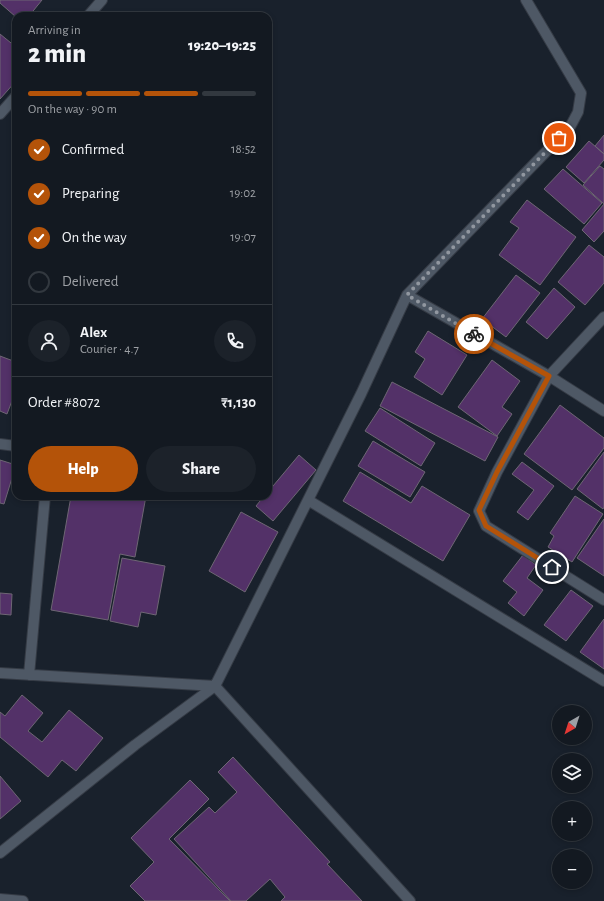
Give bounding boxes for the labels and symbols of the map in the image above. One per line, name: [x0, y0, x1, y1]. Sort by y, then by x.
pin: [542, 121, 576, 155]
courier: [454, 314, 494, 354]
pin: [535, 550, 569, 584]
north arrow: [552, 705, 592, 745]

